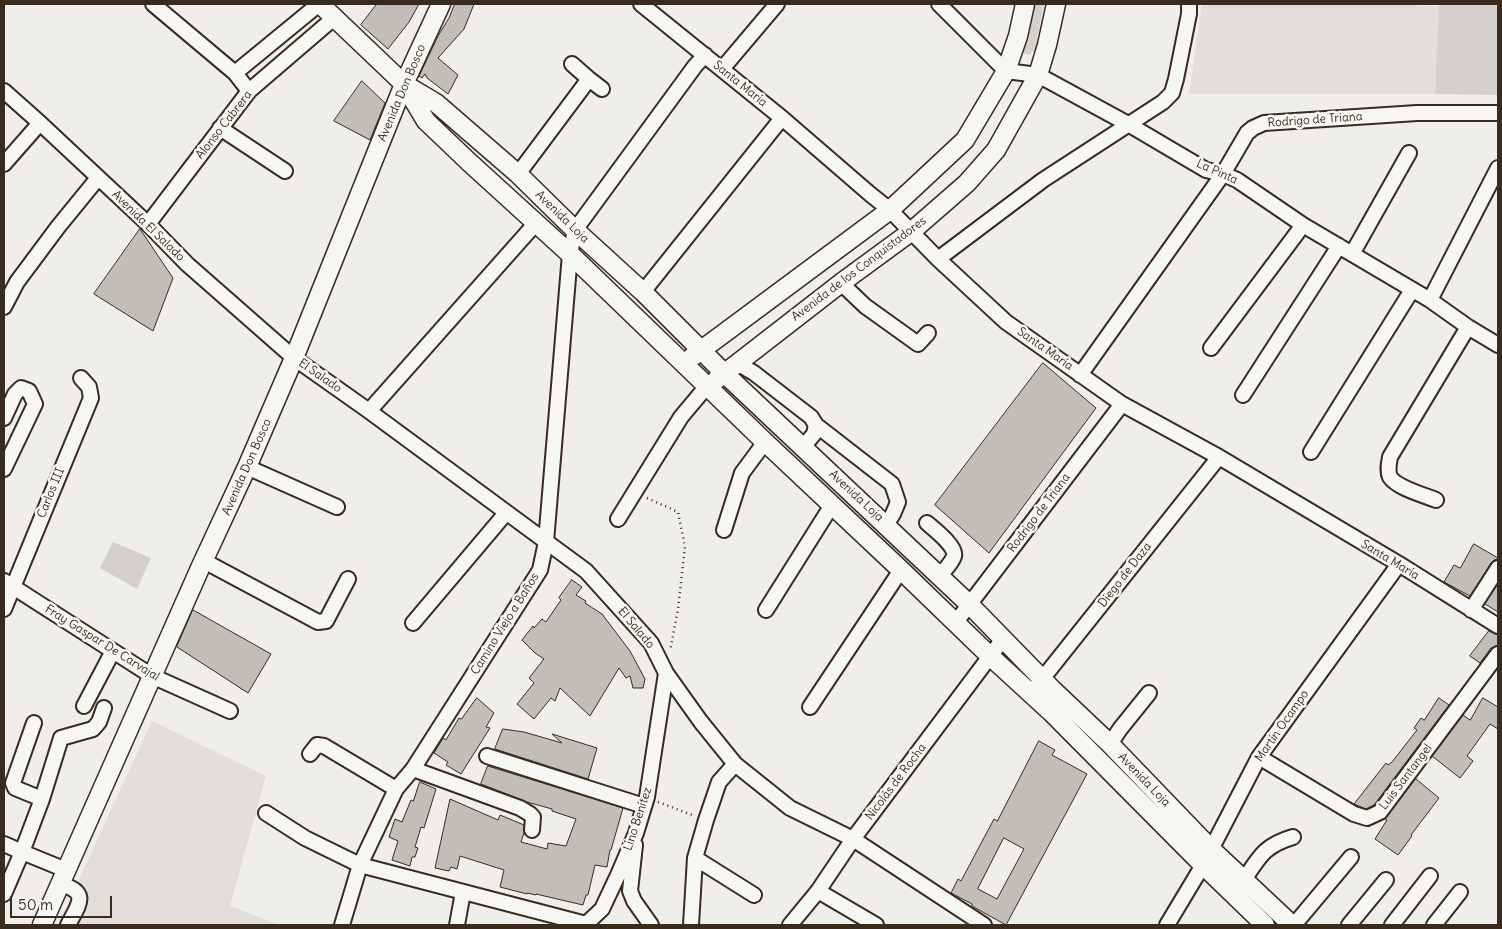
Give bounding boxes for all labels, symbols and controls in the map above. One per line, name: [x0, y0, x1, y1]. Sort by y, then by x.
street label: Avenida Don Bosco: [375, 42, 429, 144]
street label: Santa María: [710, 58, 770, 110]
street label: Alonso Cabrera: [193, 88, 255, 162]
street label: Rodrigo de Triana: [1267, 109, 1363, 131]
street label: La Pinta: [1194, 157, 1240, 187]
street label: Avenida El Salado: [109, 188, 187, 264]
street label: Avenida Loja: [532, 188, 592, 246]
street label: Avenida de los Conquistadores: [789, 214, 929, 324]
street label: Santa María: [1014, 324, 1076, 374]
street label: El Salado: [296, 356, 344, 396]
street label: Avenida Don Bosco: [219, 416, 275, 518]
street label: Carlos III: [34, 466, 68, 520]
street label: Avenida Loja: [826, 467, 886, 525]
street label: Rodrigo de Triana: [1005, 471, 1073, 555]
street label: Santa María: [1358, 537, 1422, 583]
street label: Diego de Daza: [1095, 540, 1155, 610]
street label: Camino Viejo a Baños: [468, 571, 542, 677]
street label: Fray Gaspar De Carvajal: [42, 602, 162, 684]
street label: El Salado: [615, 604, 657, 652]
street label: Martín Ocampo: [1252, 687, 1312, 765]
street label: Nicolás de Rocha: [863, 741, 929, 823]
street label: Luis Santangel: [1377, 741, 1435, 813]
street label: Avenida Loja: [1115, 750, 1173, 810]
street label: Lino Benítez: [621, 785, 655, 853]
scale bar: [12, 886, 115, 918]
text: 50 m: [18, 895, 53, 914]

